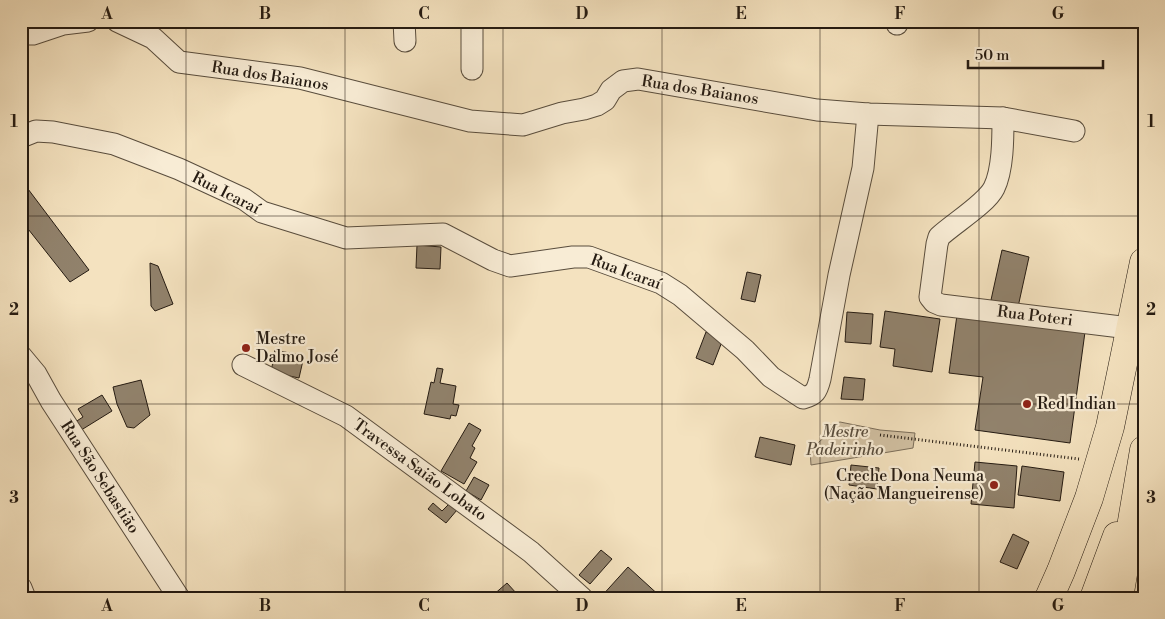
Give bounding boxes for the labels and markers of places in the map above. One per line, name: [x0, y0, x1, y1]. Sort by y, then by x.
place label: Mestre Dalmo José: [256, 329, 339, 367]
marker: Mestre Dalmo José: [240, 342, 252, 354]
place label: Red Indian: [1037, 394, 1116, 414]
marker: Red Indian: [1021, 398, 1033, 410]
place label: Creche Dona Neuma (Nação Mangueirense): [824, 466, 985, 504]
marker: Creche Dona Neuma (Nação Mangueirense): [988, 479, 1000, 491]

